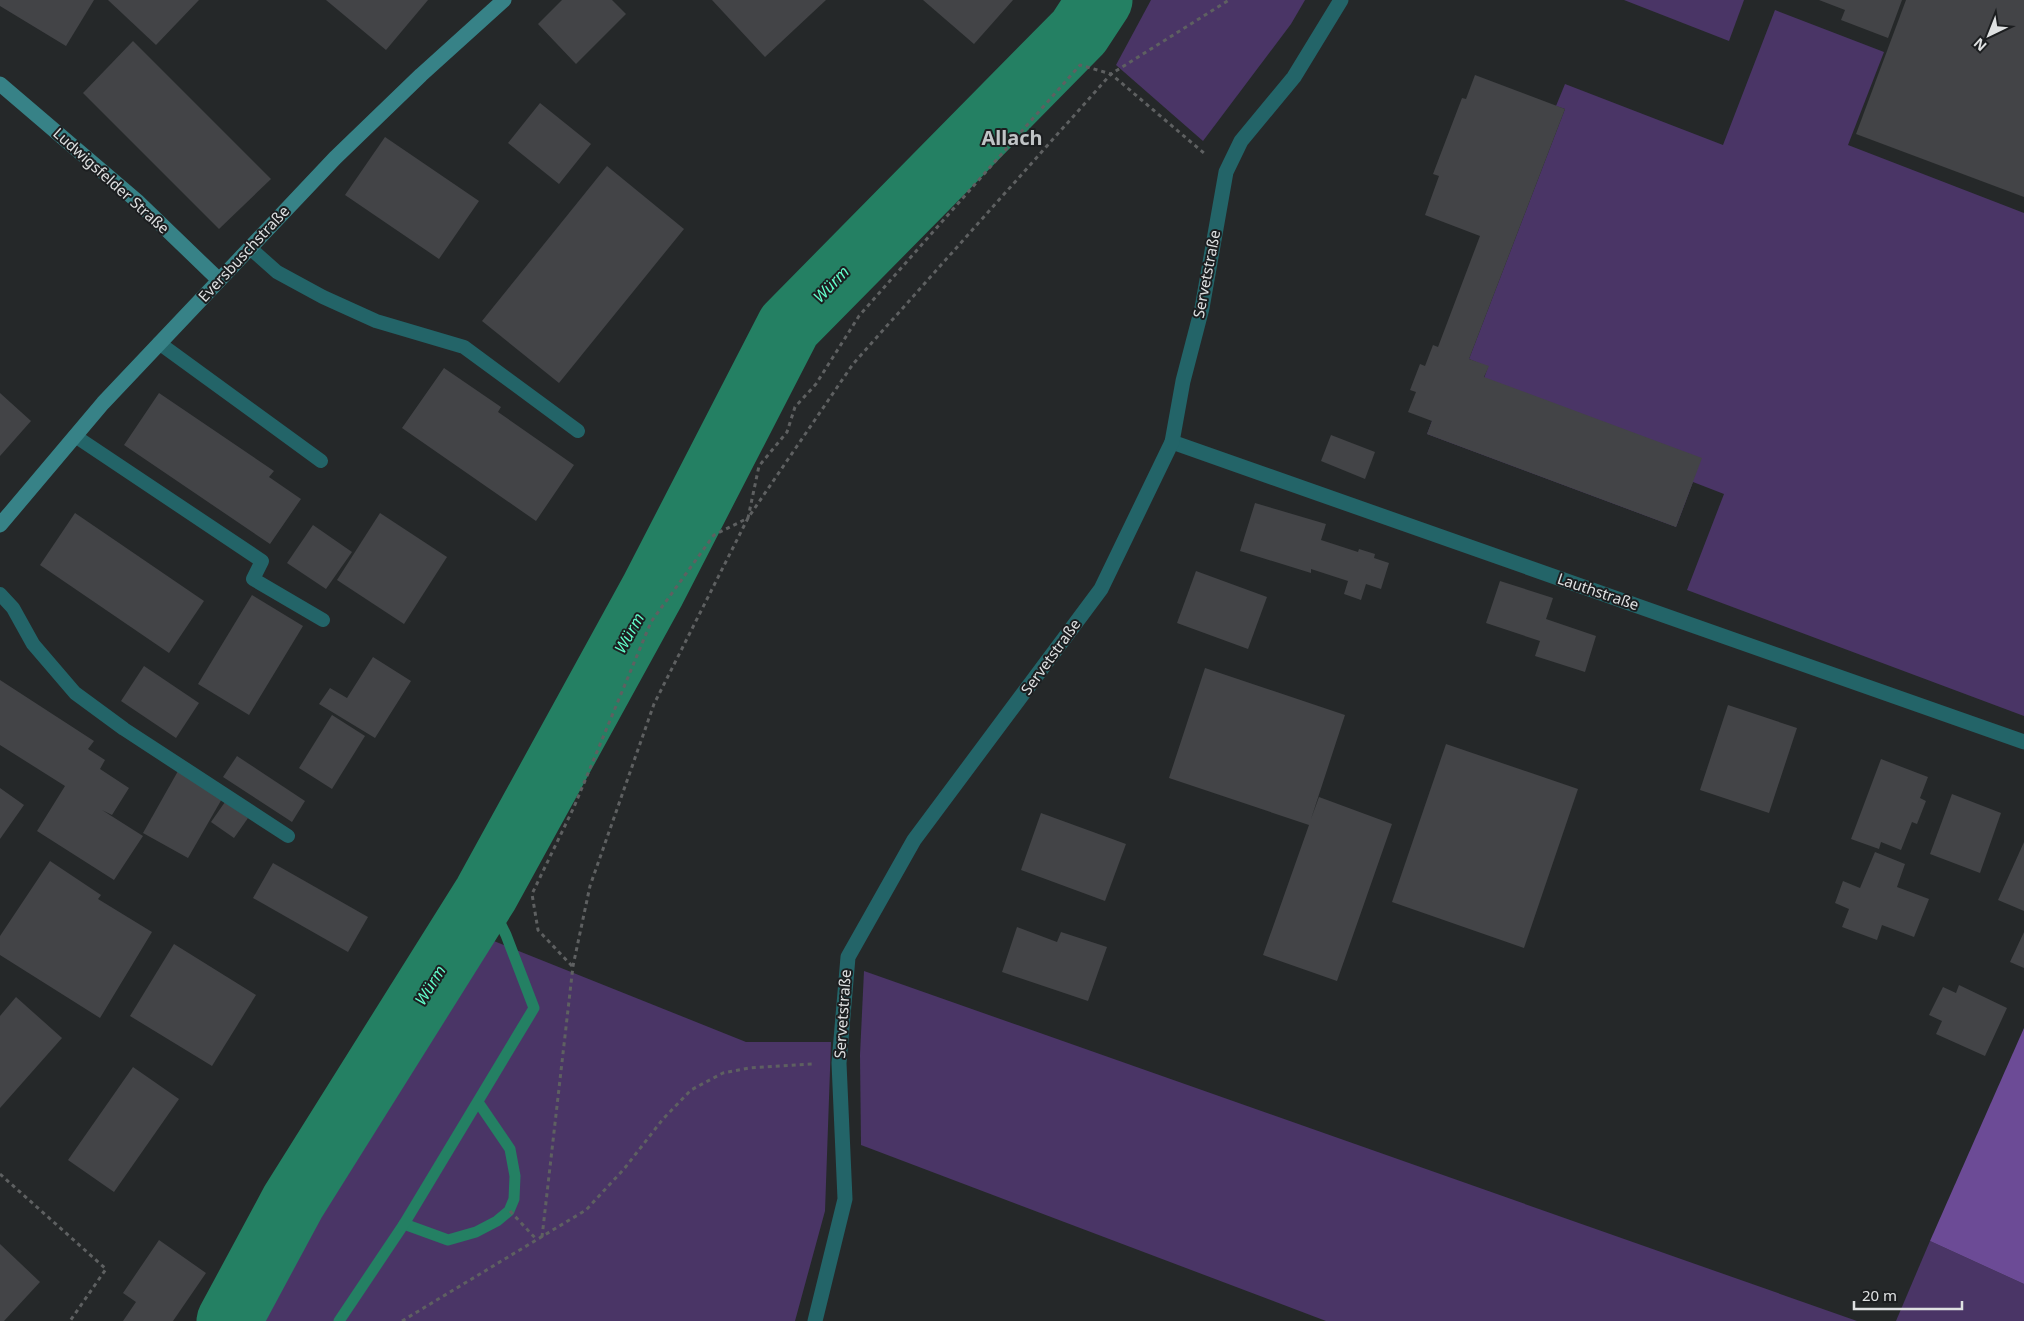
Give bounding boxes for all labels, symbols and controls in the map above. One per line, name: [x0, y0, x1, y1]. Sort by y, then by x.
north arrow: [1964, 10, 2014, 60]
text: N: [1969, 34, 1990, 56]
street label: Ludwigsfelder Straße: [49, 123, 174, 238]
district label: Allach: [981, 124, 1043, 151]
street label: Eversbuschstraße: [193, 201, 293, 306]
street label: Servetstraße: [1188, 228, 1224, 320]
water label: Würm: [808, 261, 854, 307]
street label: Lauthstraße: [1555, 568, 1642, 614]
water label: Würm: [609, 609, 649, 657]
street label: Servetstraße: [1016, 614, 1085, 698]
water label: Würm: [409, 961, 451, 1009]
street label: Servetstraße: [829, 969, 855, 1059]
scale bar: [1854, 1278, 1962, 1310]
text: 20 m: [1862, 1285, 1897, 1305]

